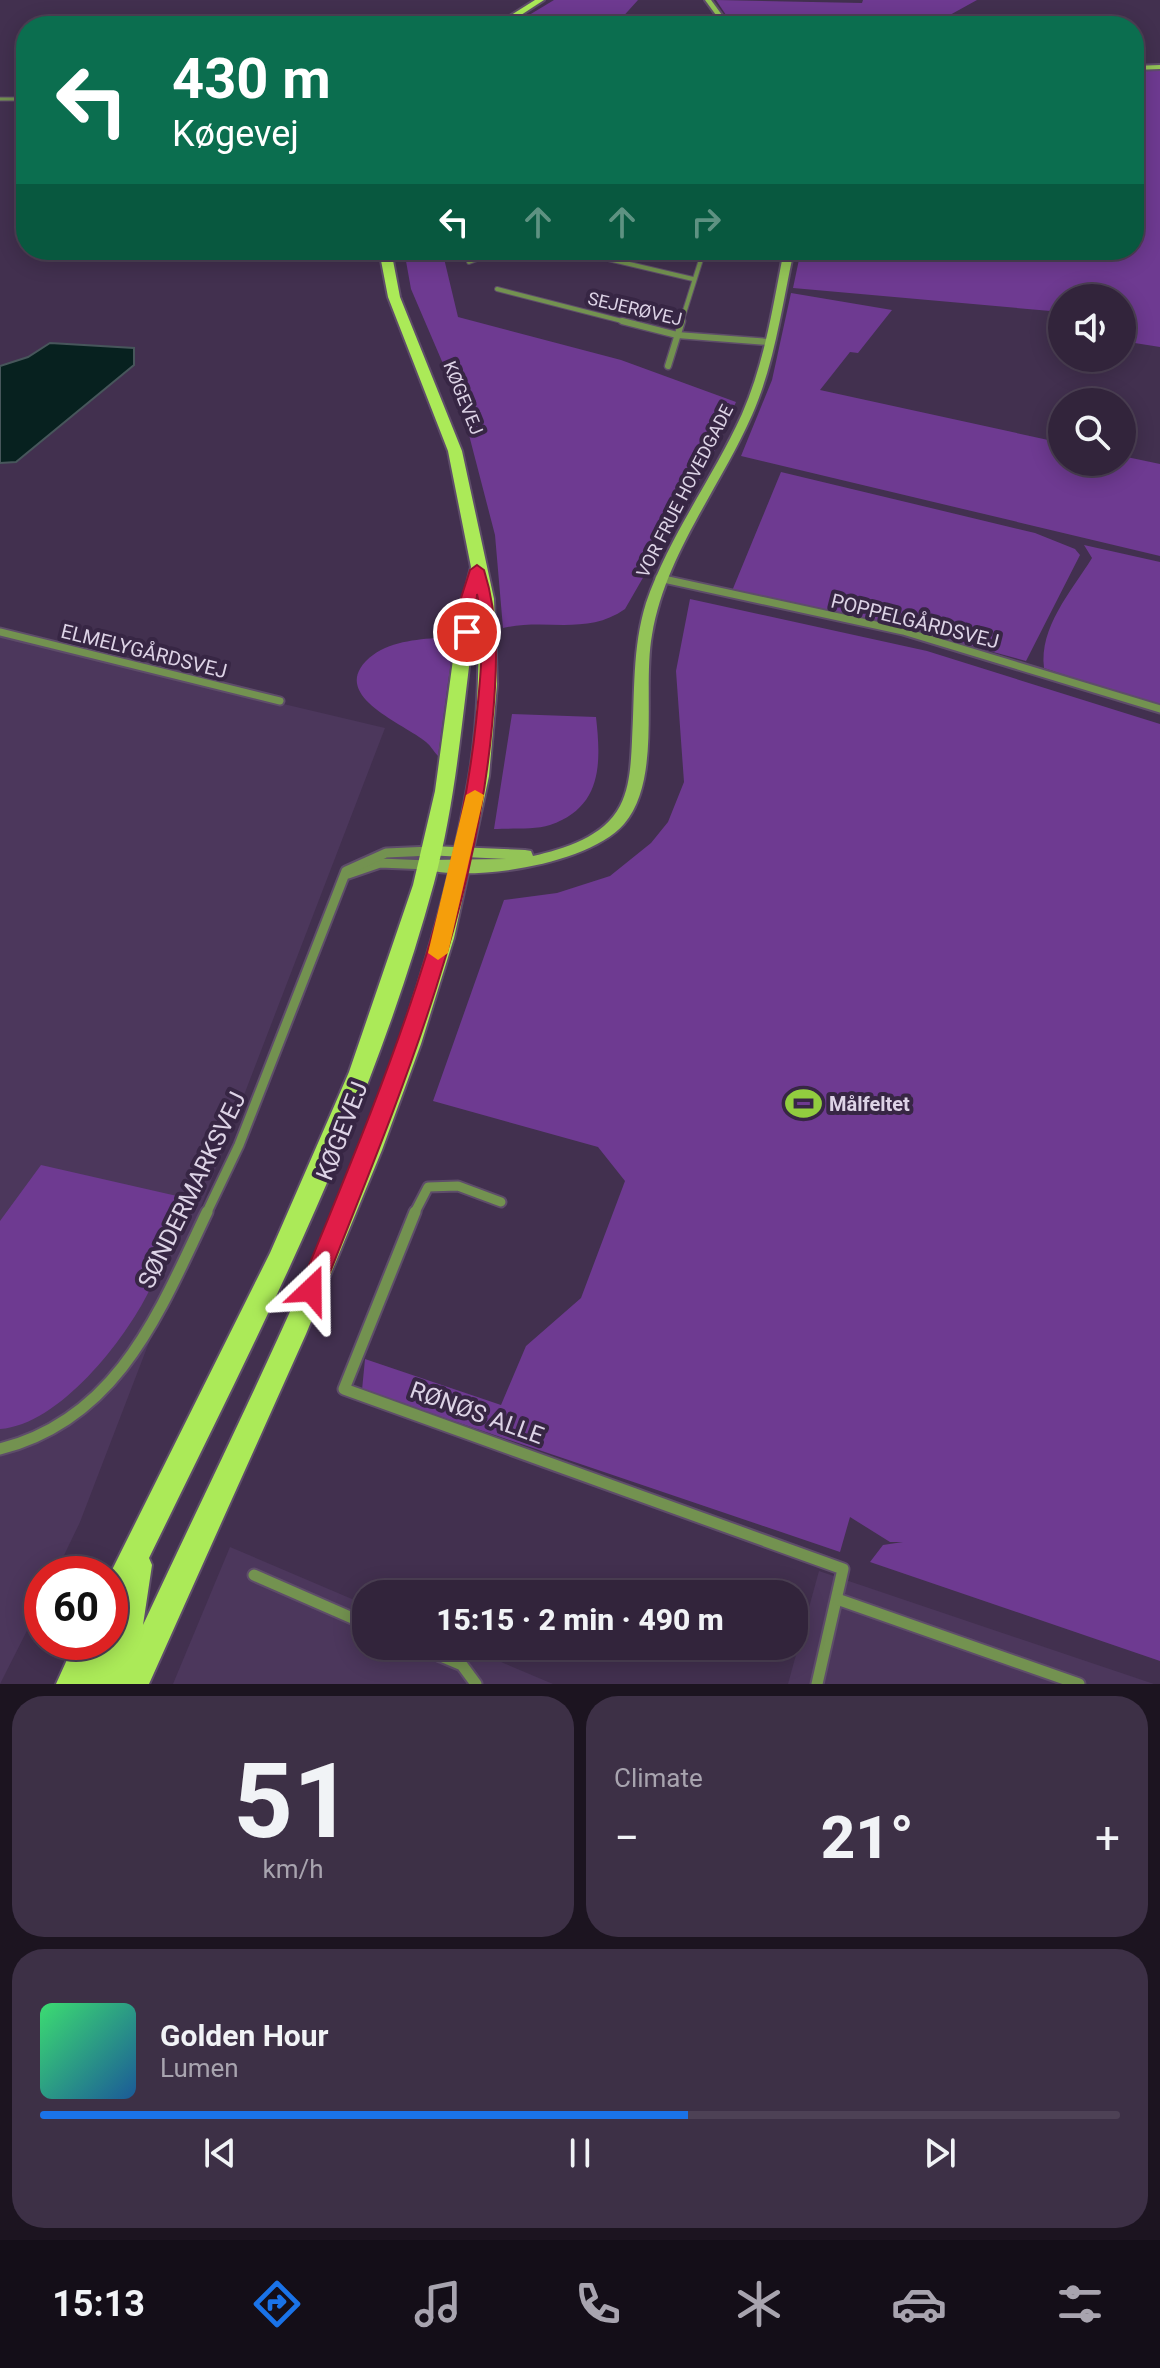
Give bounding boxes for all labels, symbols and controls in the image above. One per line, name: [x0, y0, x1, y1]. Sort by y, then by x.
text: 430 m: [172, 46, 331, 112]
icon: left: [40, 48, 144, 152]
text: Køgevej: [172, 113, 299, 155]
icon: left: [432, 200, 476, 244]
icon: ahead: [516, 200, 560, 244]
icon: ahead: [600, 200, 644, 244]
icon: right: [684, 200, 728, 244]
map controls: [1048, 284, 1136, 476]
button: sound: [1048, 284, 1136, 372]
street label: SEJERØVEJ: [586, 287, 684, 330]
street label: KØGEVEJ: [439, 358, 488, 438]
button: search: [1048, 388, 1136, 476]
street label: VOR FRUE HOVEDGADE: [632, 401, 737, 581]
street label: POPPELGÅRDSVEJ: [829, 589, 1001, 653]
pin: [433, 598, 501, 666]
icon: arrive: [445, 610, 489, 654]
street label: ELMELYGÅRDSVEJ: [58, 619, 230, 683]
street label: KØGEVEJ: [310, 1078, 374, 1184]
sports icon: Målfeltet: [784, 1085, 822, 1123]
street label: SØNDERMARKSVEJ: [132, 1087, 252, 1293]
place label: Målfeltet: [829, 1092, 910, 1116]
position arrow: [269, 1248, 353, 1332]
street label: RØNØS ALLE: [406, 1376, 548, 1450]
speed limit sign: 60: [24, 1556, 128, 1660]
text: 15:15 · 2 min · 490 m: [436, 1602, 724, 1637]
text: 51: [233, 1741, 353, 1862]
text: Climate: [614, 1763, 703, 1793]
text: 21°: [821, 1802, 914, 1873]
text: −: [614, 1812, 639, 1864]
text: +: [1095, 1812, 1120, 1864]
text: km/h: [262, 1854, 324, 1884]
text: Golden Hour: [160, 2018, 329, 2053]
text: Lumen: [160, 2053, 239, 2083]
icon: previous: [198, 2131, 242, 2175]
icon: pause: [558, 2131, 602, 2175]
icon: next: [918, 2131, 962, 2175]
icon: directions: [249, 2276, 305, 2332]
icon: music: [410, 2276, 466, 2332]
icon: phone: [570, 2276, 626, 2332]
icon: climate: [731, 2276, 787, 2332]
icon: car: [891, 2276, 947, 2332]
icon: filters: [1052, 2276, 1108, 2332]
text: 15:13: [52, 2283, 145, 2325]

